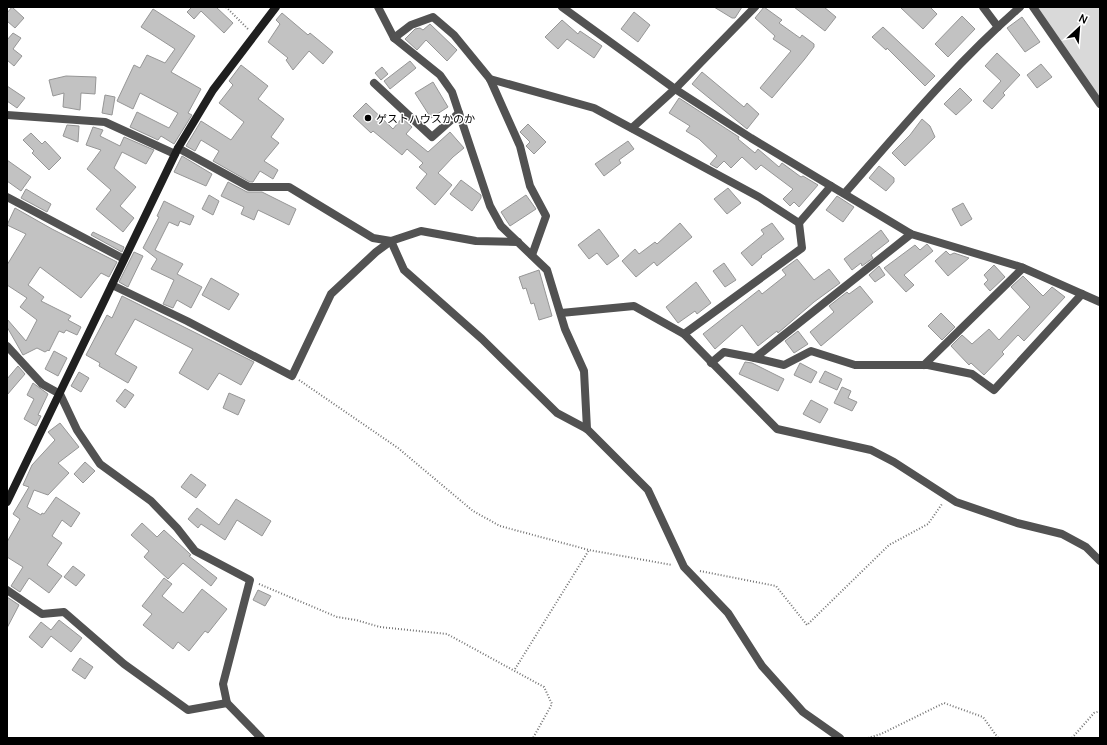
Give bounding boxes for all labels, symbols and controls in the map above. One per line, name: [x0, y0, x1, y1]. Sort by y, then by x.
north arrow: [1059, 8, 1099, 48]
text: N: [1077, 10, 1091, 27]
place label: ゲストハウスかのか: [376, 111, 475, 126]
marker: ゲストハウスかのか: [363, 113, 373, 123]

